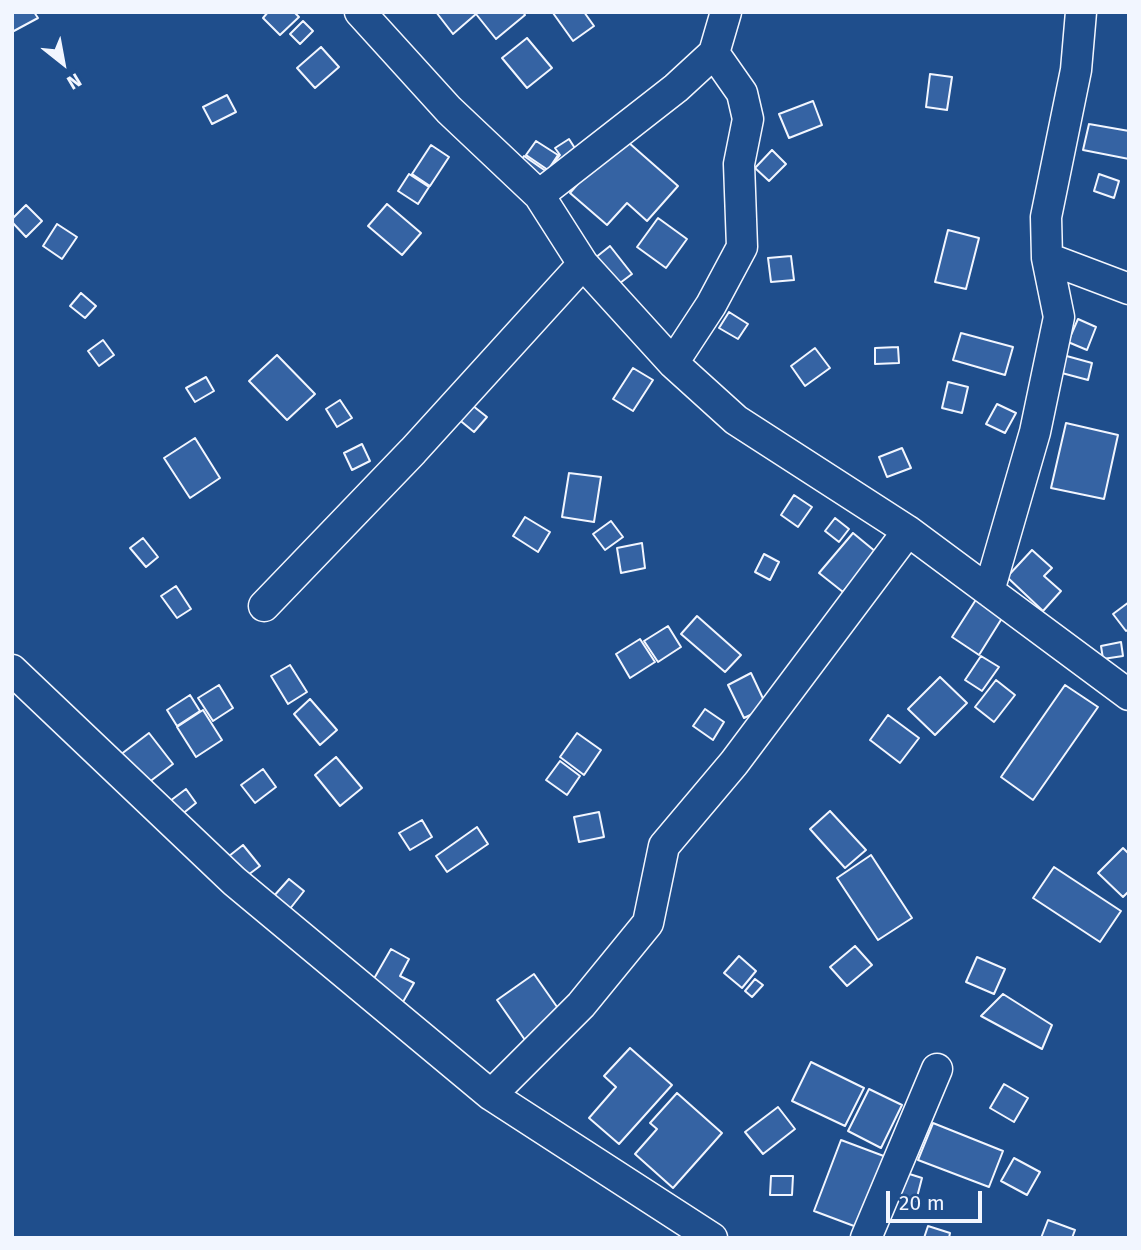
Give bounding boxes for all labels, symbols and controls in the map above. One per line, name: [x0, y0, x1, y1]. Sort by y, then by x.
north arrow: [28, 28, 98, 98]
text: N: [63, 68, 85, 95]
scale bar: [889, 1176, 985, 1220]
text: 20 m: [899, 1190, 945, 1216]

